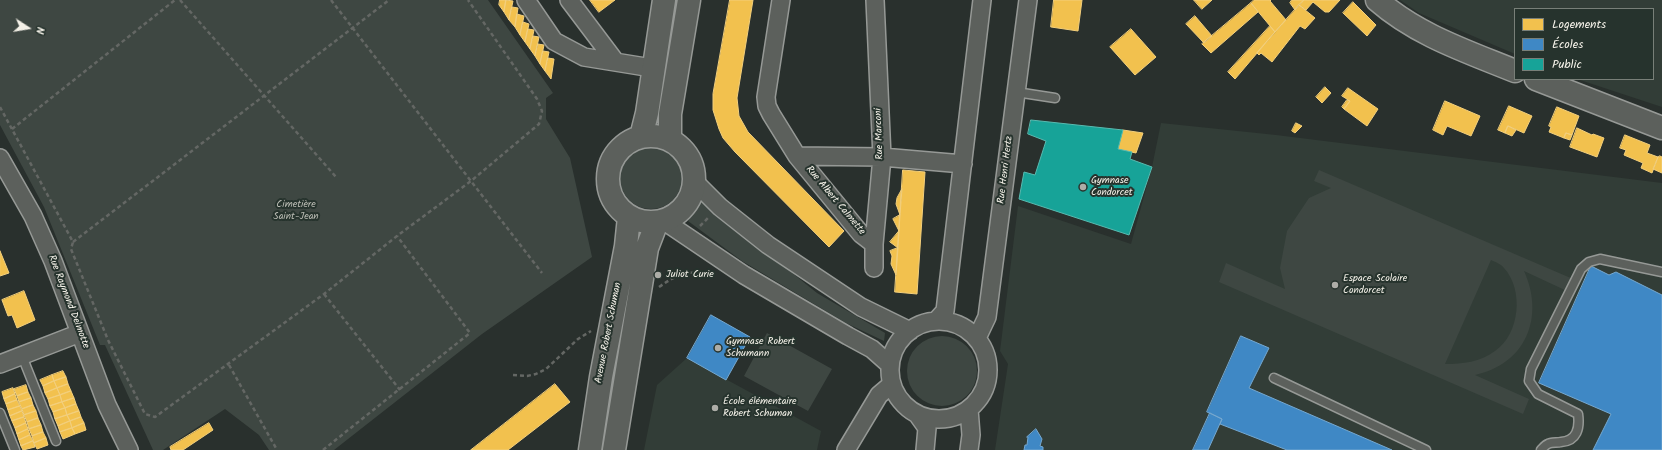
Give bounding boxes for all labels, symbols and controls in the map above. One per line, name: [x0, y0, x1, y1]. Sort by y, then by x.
north arrow: [8, 8, 48, 48]
legend: [1514, 8, 1654, 80]
text: Logements: [1552, 15, 1606, 34]
text: N: [30, 25, 49, 36]
text: Écoles: [1552, 35, 1583, 54]
text: Public: [1552, 55, 1582, 74]
street label: Rue Marconi: [873, 108, 887, 160]
street label: Rue Henri Hertz: [996, 135, 1016, 205]
street label: Rue Albert Calmette: [803, 164, 867, 238]
place label: Gymnase Condorcet: [1091, 175, 1132, 198]
marker: Gymnase Condorcet: [1078, 182, 1088, 192]
park label: Cimetière Saint-Jean: [273, 199, 319, 222]
street label: Rue Raymond Delmotte: [45, 253, 91, 351]
place label: Juliot Curie: [666, 269, 714, 281]
marker: Juliot Curie: [653, 270, 663, 280]
place label: Espace Scolaire Condorcet: [1343, 273, 1407, 296]
marker: Espace Scolaire Condorcet: [1330, 280, 1340, 290]
street label: Avenue Robert Schuman: [593, 281, 625, 385]
place label: Gymnase Robert Schumann: [726, 336, 795, 360]
marker: Gymnase Robert Schumann: [713, 343, 723, 353]
place label: École élémentaire Robert Schuman: [723, 396, 797, 420]
marker: École élémentaire Robert Schuman: [710, 403, 720, 413]

